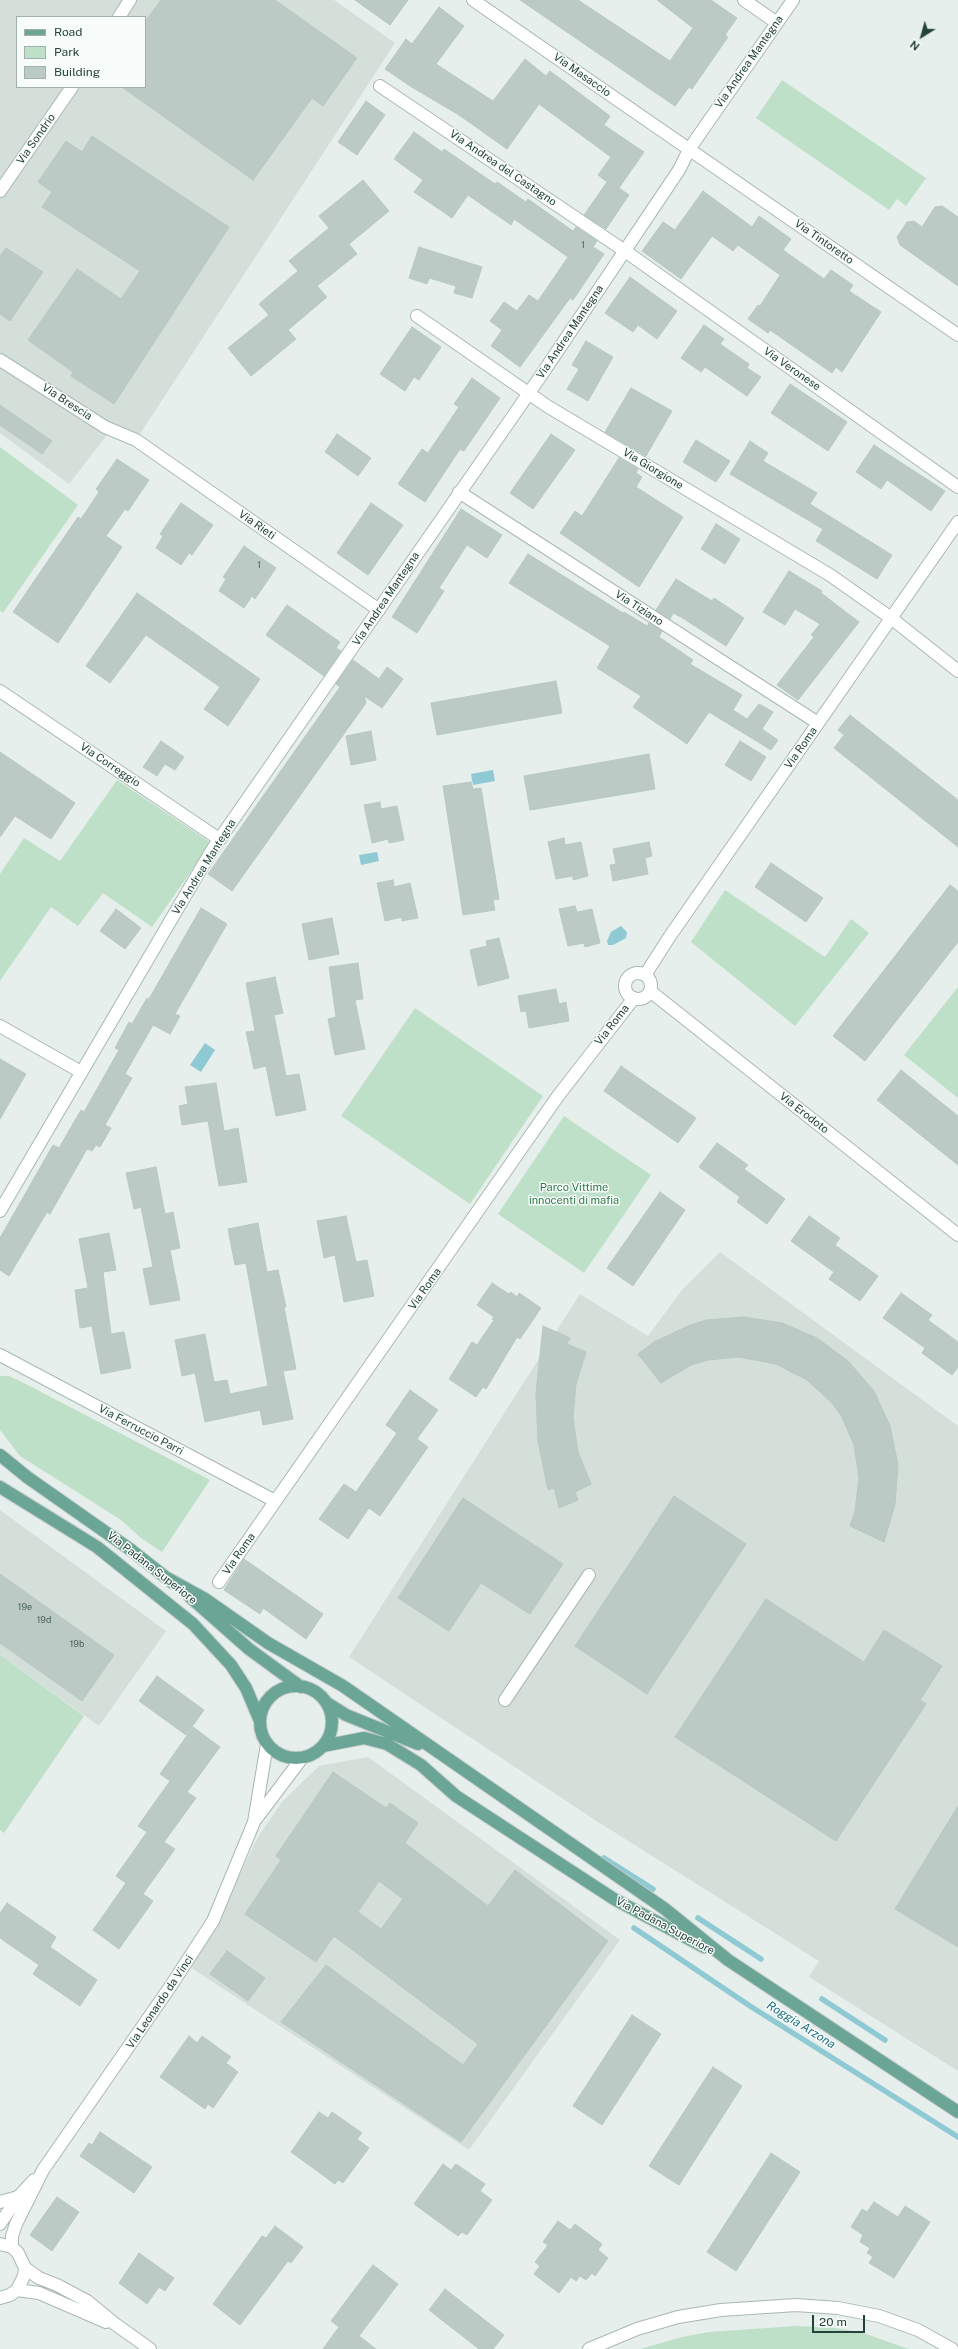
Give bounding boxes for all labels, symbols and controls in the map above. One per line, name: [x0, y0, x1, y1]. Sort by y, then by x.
street label: Via Andrea Mantegna: [712, 13, 786, 111]
legend: [16, 16, 146, 88]
north arrow: [902, 16, 942, 56]
text: Road: [54, 25, 82, 39]
text: N: [908, 38, 922, 53]
text: Park: [54, 45, 80, 59]
street label: Via Masaccio: [551, 50, 613, 100]
text: Building: [54, 65, 100, 79]
street label: Via Sondrio: [14, 111, 58, 167]
street label: Via Andrea del Castagno: [447, 127, 559, 209]
street label: Via Tintoretto: [792, 217, 856, 267]
house number: 1: [581, 240, 585, 250]
street label: Via Andrea Mantegna: [534, 283, 606, 381]
street label: Via Veronese: [761, 344, 823, 394]
street label: Via Brescia: [40, 381, 94, 423]
street label: Via Giorgione: [620, 446, 686, 492]
street label: Via Rieti: [236, 508, 278, 542]
street label: Via Andrea Mantegna: [350, 550, 422, 648]
house number: 1: [257, 560, 261, 570]
street label: Via Tiziano: [612, 588, 666, 628]
street label: Via Roma: [782, 725, 820, 771]
street label: Via Correggio: [77, 740, 143, 790]
street label: Via Andrea Mantegna: [169, 817, 239, 917]
street label: Via Roma: [592, 1002, 632, 1048]
street label: Via Erodoto: [777, 1090, 831, 1136]
park label: Parco Vittime innocenti di mafia: [529, 1181, 619, 1207]
street label: Via Roma: [406, 1266, 444, 1312]
street label: Via Ferruccio Parri: [96, 1402, 186, 1458]
street label: Via Padana Superiore: [105, 1529, 199, 1607]
street label: Via Roma: [220, 1531, 258, 1577]
house number: 19e: [18, 1602, 32, 1612]
house number: 19d: [37, 1615, 51, 1625]
house number: 19b: [70, 1639, 84, 1649]
street label: Via Padana Superiore: [613, 1894, 717, 1958]
street label: Via Leonardo da Vinci: [124, 1953, 196, 2051]
water label: Roggia Arzona: [764, 1998, 838, 2052]
scale bar: [814, 2307, 867, 2333]
text: 20 m: [819, 2315, 847, 2329]

